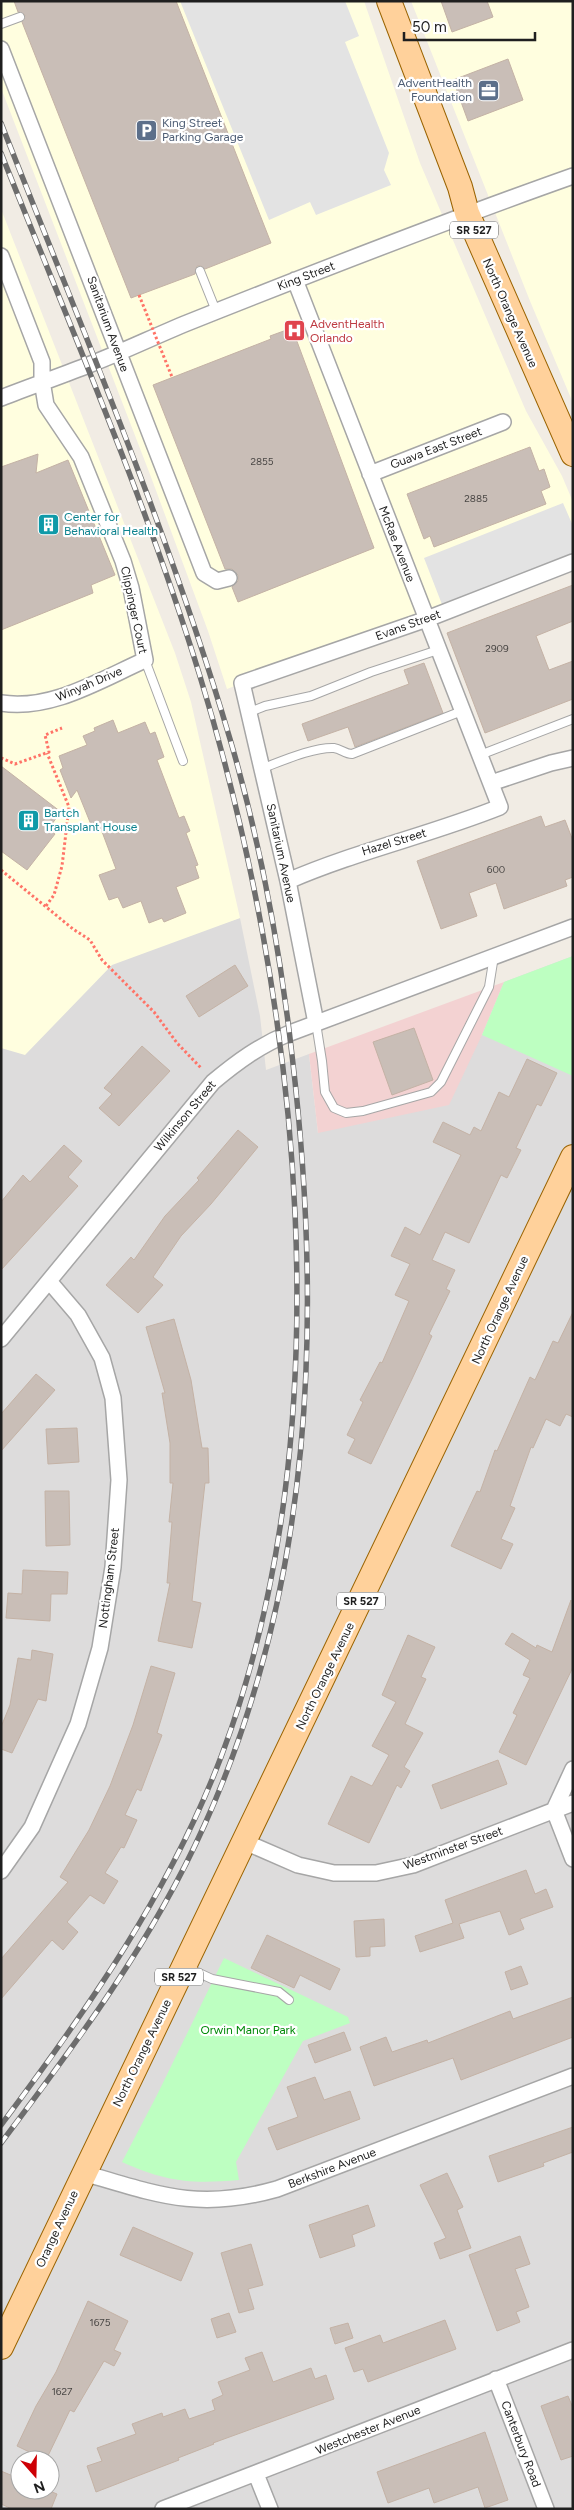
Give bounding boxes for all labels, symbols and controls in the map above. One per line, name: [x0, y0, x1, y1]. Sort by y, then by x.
scale bar: [404, 10, 535, 42]
text: 50 m: [412, 18, 447, 36]
place label: AdventHealth Foundation: [397, 76, 472, 104]
office icon: AdventHealth Foundation: [476, 78, 500, 102]
place label: King Street Parking Garage: [162, 116, 244, 144]
parking icon: King Street Parking Garage: [134, 118, 158, 142]
road number: SR 527: [450, 222, 498, 238]
street label: North Orange Avenue: [480, 256, 541, 370]
street label: King Street: [275, 258, 337, 293]
street label: Sanitarium Avenue: [84, 274, 132, 374]
place label: AdventHealth Orlando: [310, 317, 385, 345]
hospital icon: AdventHealth Orlando: [282, 319, 306, 343]
street label: Guava East Street: [388, 424, 484, 472]
house number: 2855: [250, 455, 274, 468]
house number: 2885: [464, 492, 488, 505]
street label: McRae Avenue: [376, 504, 418, 584]
place label: Center for Behavioral Health: [64, 510, 158, 538]
building icon: Center for Behavioral Health: [36, 512, 60, 536]
street label: Clippinger Court: [118, 565, 150, 656]
street label: Evans Street: [374, 607, 443, 643]
house number: 2909: [485, 642, 509, 655]
street label: Winyah Drive: [54, 664, 125, 704]
street label: Sanitarium Avenue: [264, 802, 298, 904]
place label: Bartch Transplant House: [44, 806, 138, 834]
building icon: Bartch Transplant House: [16, 808, 40, 832]
street label: Hazel Street: [360, 825, 428, 858]
house number: 600: [487, 863, 505, 876]
street label: Wilkinson Street: [151, 1077, 219, 1154]
street label: North Orange Avenue: [469, 1253, 531, 1366]
street label: Nottingham Street: [96, 1526, 122, 1629]
road number: SR 527: [337, 1592, 385, 1610]
street label: North Orange Avenue: [293, 1620, 357, 1732]
street label: Westminster Street: [401, 1823, 505, 1872]
road number: SR 527: [155, 1968, 203, 1985]
street label: North Orange Avenue: [110, 1997, 174, 2109]
park label: Orwin Manor Park: [201, 2023, 296, 2037]
street label: Berkshire Avenue: [286, 2145, 378, 2191]
street label: Orange Avenue: [33, 2188, 81, 2270]
house number: 1675: [90, 2316, 111, 2329]
house number: 1627: [52, 2385, 73, 2398]
street label: Canterbury Road: [498, 2399, 544, 2489]
street label: Westchester Avenue: [314, 2402, 423, 2457]
north arrow: [10, 2450, 60, 2500]
text: N: [31, 2477, 47, 2497]

